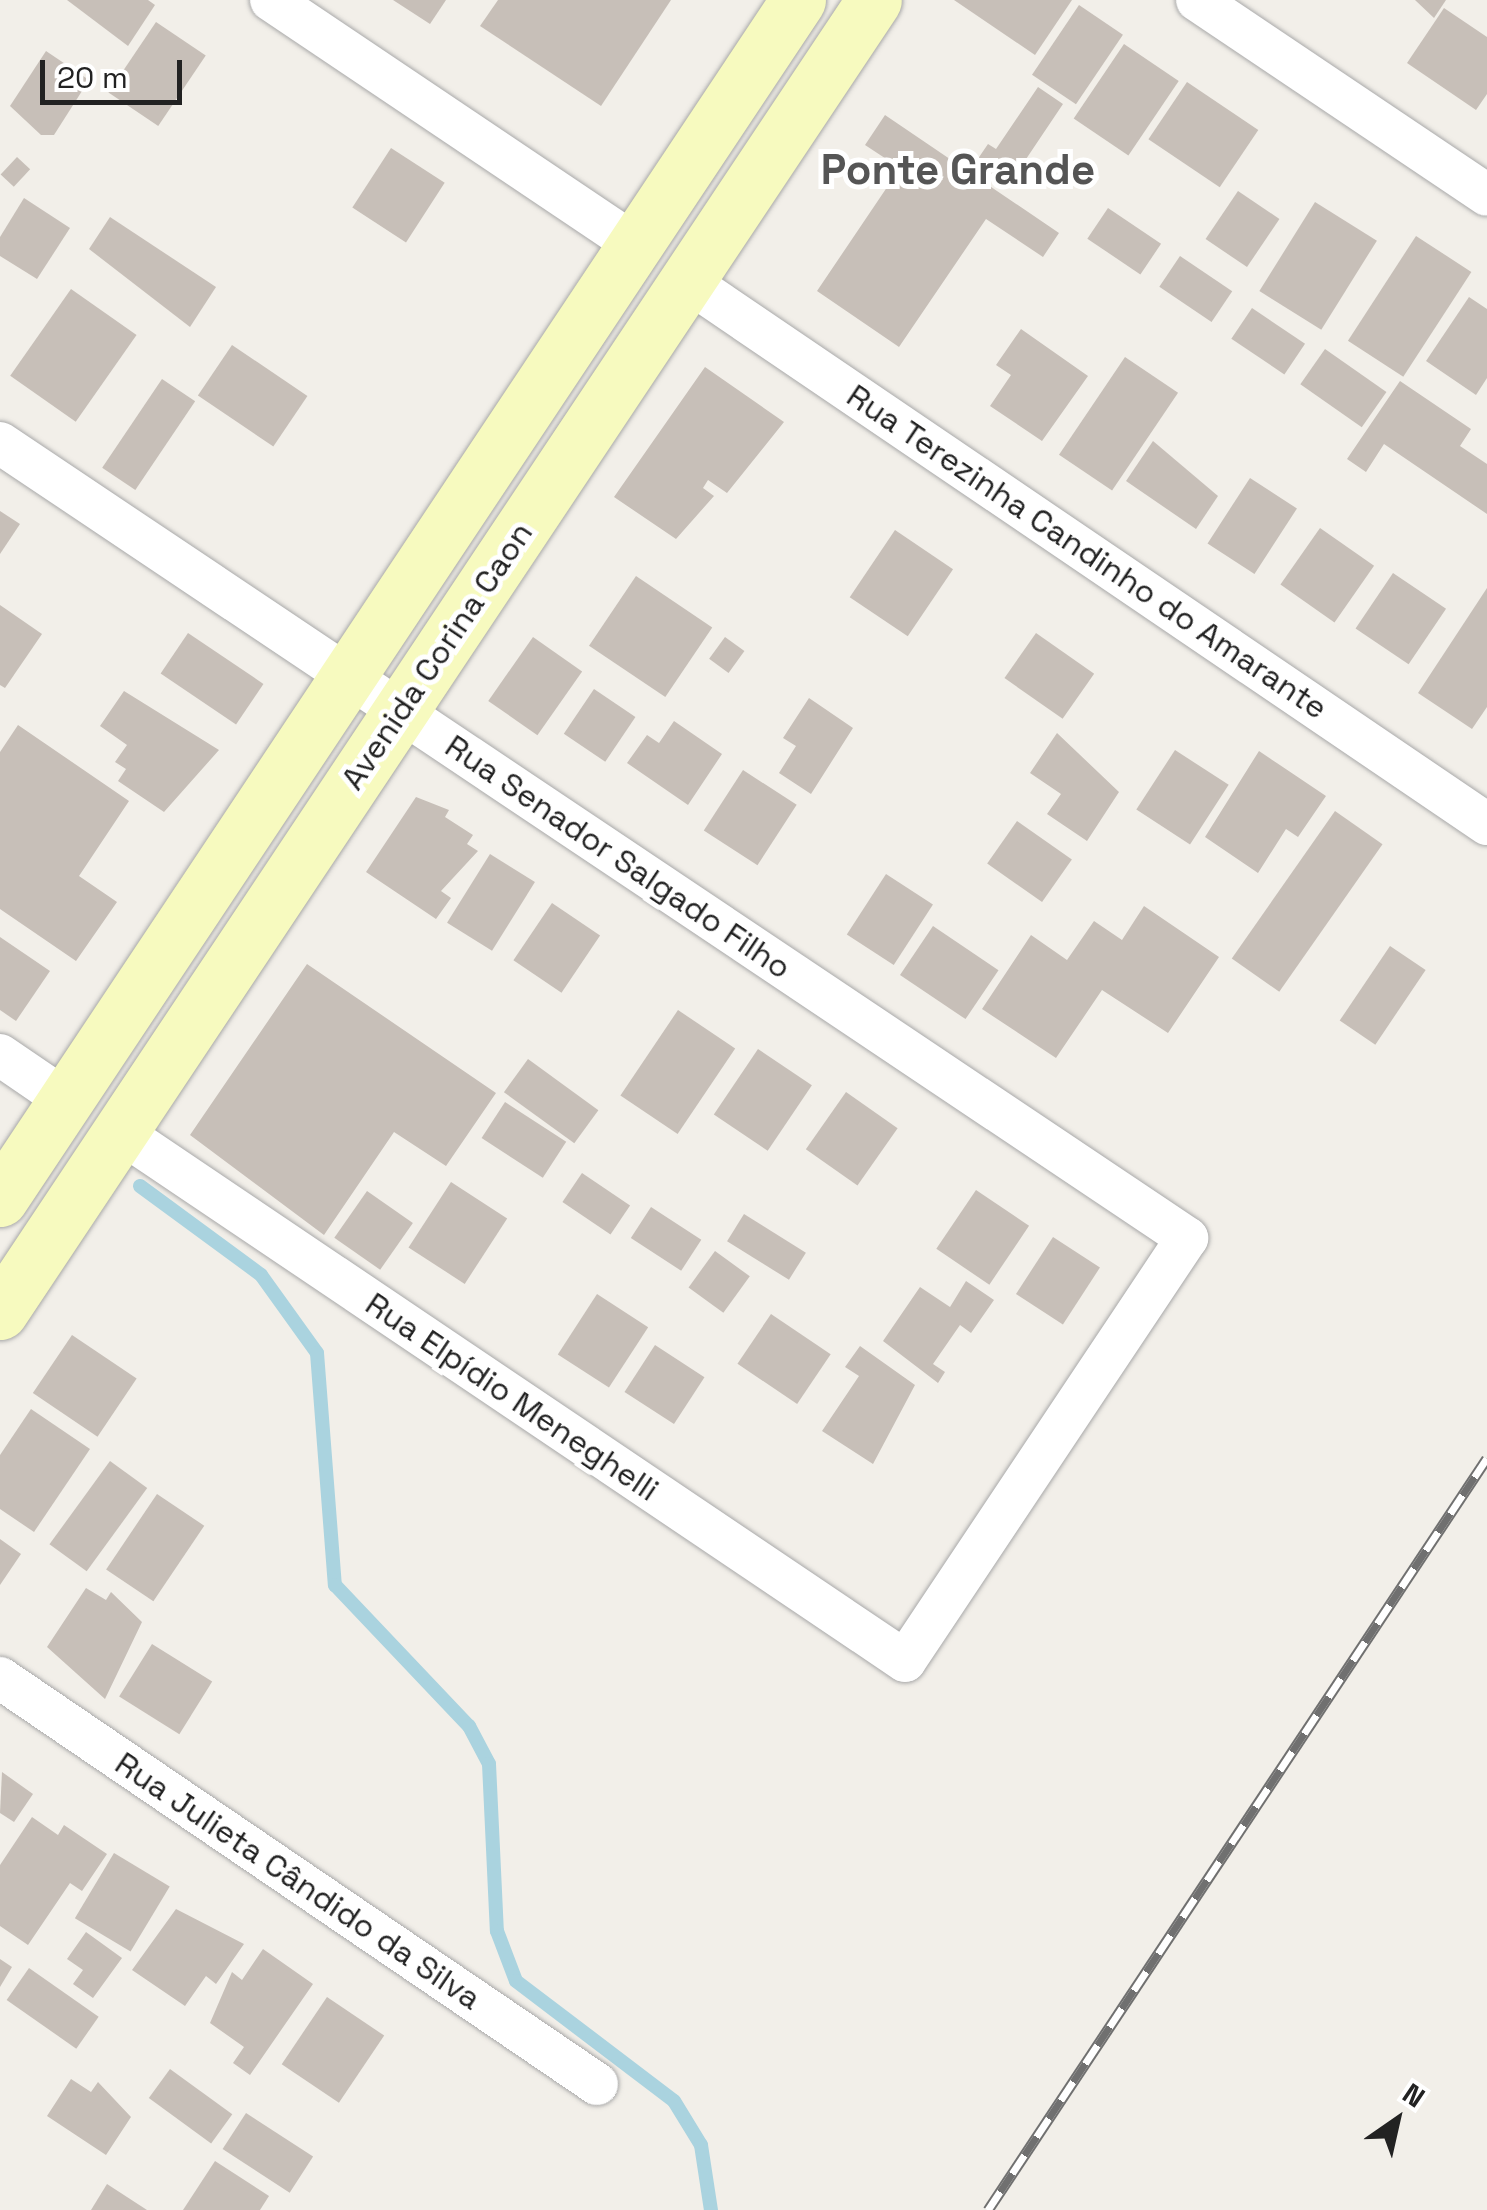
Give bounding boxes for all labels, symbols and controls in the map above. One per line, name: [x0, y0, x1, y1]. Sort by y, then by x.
scale bar: [45, 40, 188, 102]
text: 20 m: [57, 58, 128, 97]
district label: Ponte Grande: [821, 145, 1095, 195]
street label: Rua Terezinha Candinho do Amarante: [839, 376, 1335, 728]
street label: Avenida Corina Caon: [333, 515, 541, 797]
street label: Rua Senador Salgado Filho: [438, 727, 798, 987]
street label: Rua Elpídio Meneghelli: [358, 1285, 666, 1509]
street label: Rua Julieta Cândido da Silva: [108, 1744, 488, 2018]
north arrow: [1347, 2070, 1447, 2170]
text: N: [1396, 2075, 1432, 2115]

